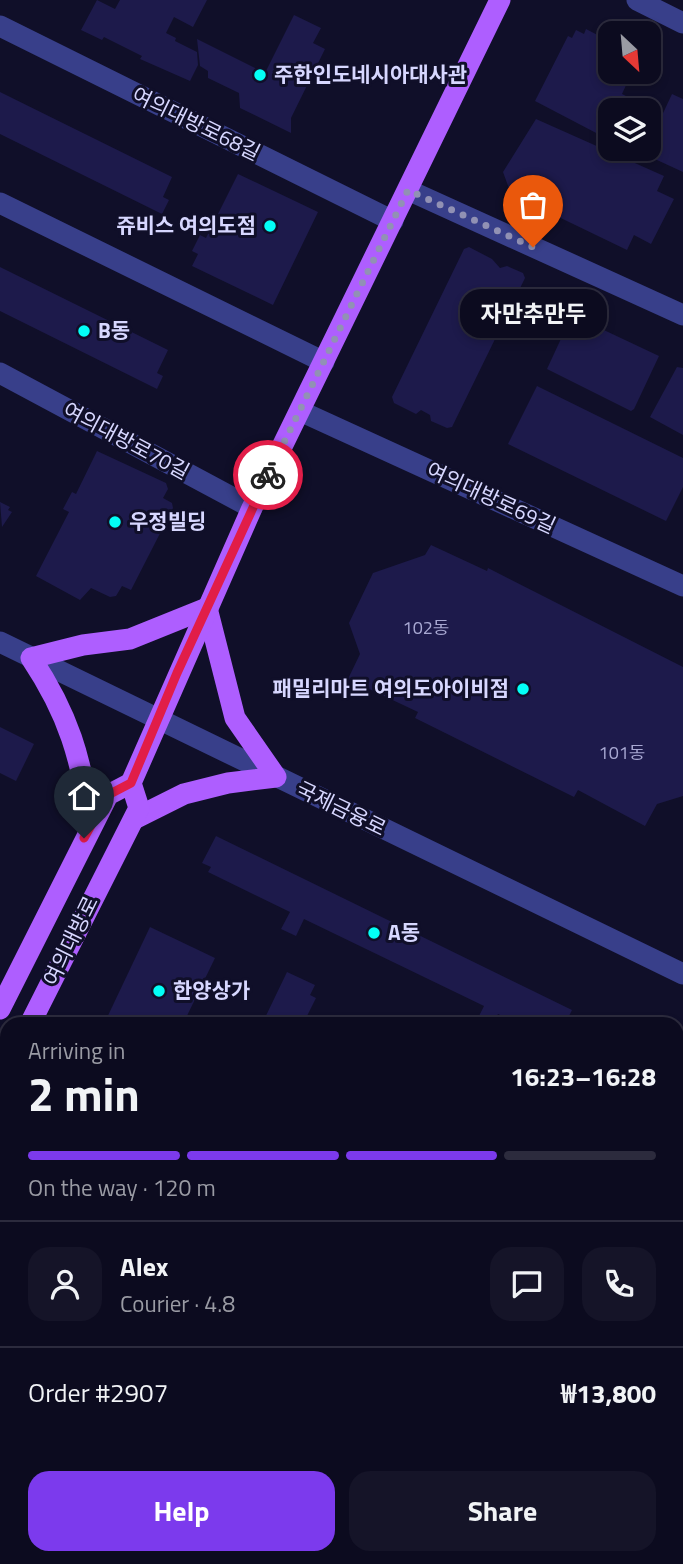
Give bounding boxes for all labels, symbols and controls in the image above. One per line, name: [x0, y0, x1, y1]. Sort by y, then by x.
north arrow: [598, 21, 662, 84]
map controls: [598, 21, 661, 161]
place label: 주한인도네시아대사관: [274, 58, 467, 90]
marker: 주한인도네시아대사관: [252, 67, 268, 83]
street label: 여의대방로68길: [127, 78, 266, 168]
button: layers: [598, 98, 661, 161]
pin: [503, 175, 563, 247]
icon: bag: [514, 186, 552, 224]
place label: 쥬비스 여의도점: [116, 209, 256, 241]
marker: 쥬비스 여의도점: [262, 218, 278, 234]
callout: 자만추만두: [460, 289, 606, 338]
text: 자만추만두: [481, 296, 586, 331]
place label: B동: [98, 314, 130, 346]
marker: B동: [76, 323, 92, 339]
street label: 여의대방로70길: [57, 393, 196, 487]
courier: [233, 440, 303, 510]
street label: 여의대방로69길: [421, 453, 561, 541]
icon: bike: [249, 456, 287, 494]
place label: 우정빌딩: [129, 505, 206, 537]
marker: 우정빌딩: [107, 514, 123, 530]
house number: 102동: [403, 614, 449, 641]
place label: 패밀리마트 여의도아이비점: [273, 672, 509, 704]
marker: 패밀리마트 여의도아이비점: [515, 681, 531, 697]
house number: 101동: [599, 739, 645, 766]
pin: [54, 766, 114, 838]
street label: 국제금융로: [291, 773, 392, 844]
icon: home: [65, 777, 103, 815]
street label: 여의대방로: [35, 890, 106, 991]
place label: A동: [388, 916, 420, 948]
marker: A동: [366, 925, 382, 941]
place label: 한양상가: [173, 974, 250, 1006]
marker: 한양상가: [151, 983, 167, 999]
text: Arriving in: [28, 1033, 125, 1068]
text: 16:23–16:28: [510, 1057, 656, 1096]
text: 2 min: [28, 1059, 140, 1129]
text: On the way · 120 m: [28, 1170, 216, 1205]
button: person: [28, 1247, 102, 1321]
text: Alex: [120, 1247, 168, 1286]
button: chat: [490, 1247, 564, 1321]
button: phone: [582, 1247, 656, 1321]
text: Courier · 4.8: [120, 1286, 235, 1321]
text: Order #2907: [28, 1373, 168, 1412]
text: ₩13,800: [561, 1374, 656, 1413]
button: Help: [28, 1471, 335, 1551]
button: Share: [349, 1471, 656, 1551]

